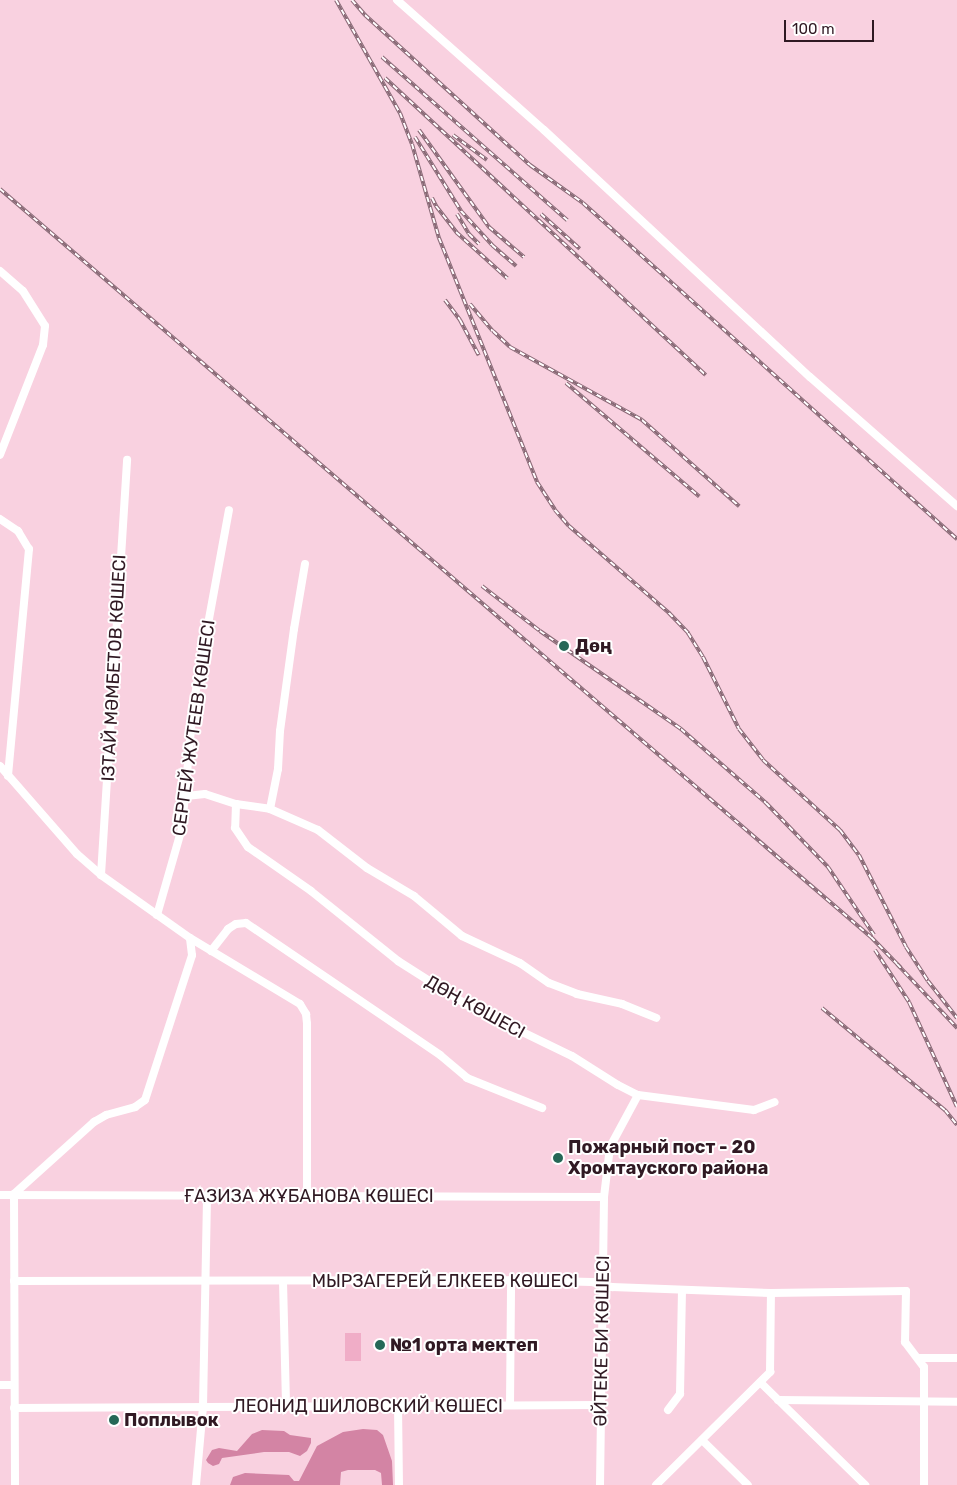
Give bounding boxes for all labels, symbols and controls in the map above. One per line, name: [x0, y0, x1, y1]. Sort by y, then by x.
scale bar: [787, 10, 877, 42]
text: 100 m: [792, 20, 834, 38]
street label: ІЗТАЙ МӘМБЕТОВ КӨШЕСІ: [97, 554, 131, 782]
street label: СЕРГЕЙ ЖУТЕЕВ КӨШЕСІ: [168, 618, 220, 838]
place label: Дөң: [575, 635, 612, 657]
marker: Дөң: [557, 639, 571, 653]
street label: ДӨҢ КӨШЕСІ: [421, 971, 529, 1043]
place label: Пожарный пост - 20 Хромтауского района: [568, 1137, 768, 1180]
marker: Пожарный пост - 20 Хромтауского района: [552, 1152, 564, 1164]
street label: ҒАЗИЗА ЖҰБАНОВА КӨШЕСІ: [184, 1185, 434, 1207]
street label: ӘЙТЕКЕ БИ КӨШЕСІ: [590, 1255, 614, 1427]
street label: МЫРЗАГЕРЕЙ ЕЛКЕЕВ КӨШЕСІ: [312, 1270, 578, 1292]
place label: №1 орта мектеп: [390, 1334, 538, 1356]
marker: №1 орта мектеп: [374, 1339, 386, 1351]
street label: ЛЕОНИД ШИЛОВСКИЙ КӨШЕСІ: [233, 1395, 503, 1417]
place label: Поплывок: [124, 1409, 219, 1431]
marker: Поплывок: [108, 1414, 120, 1426]

